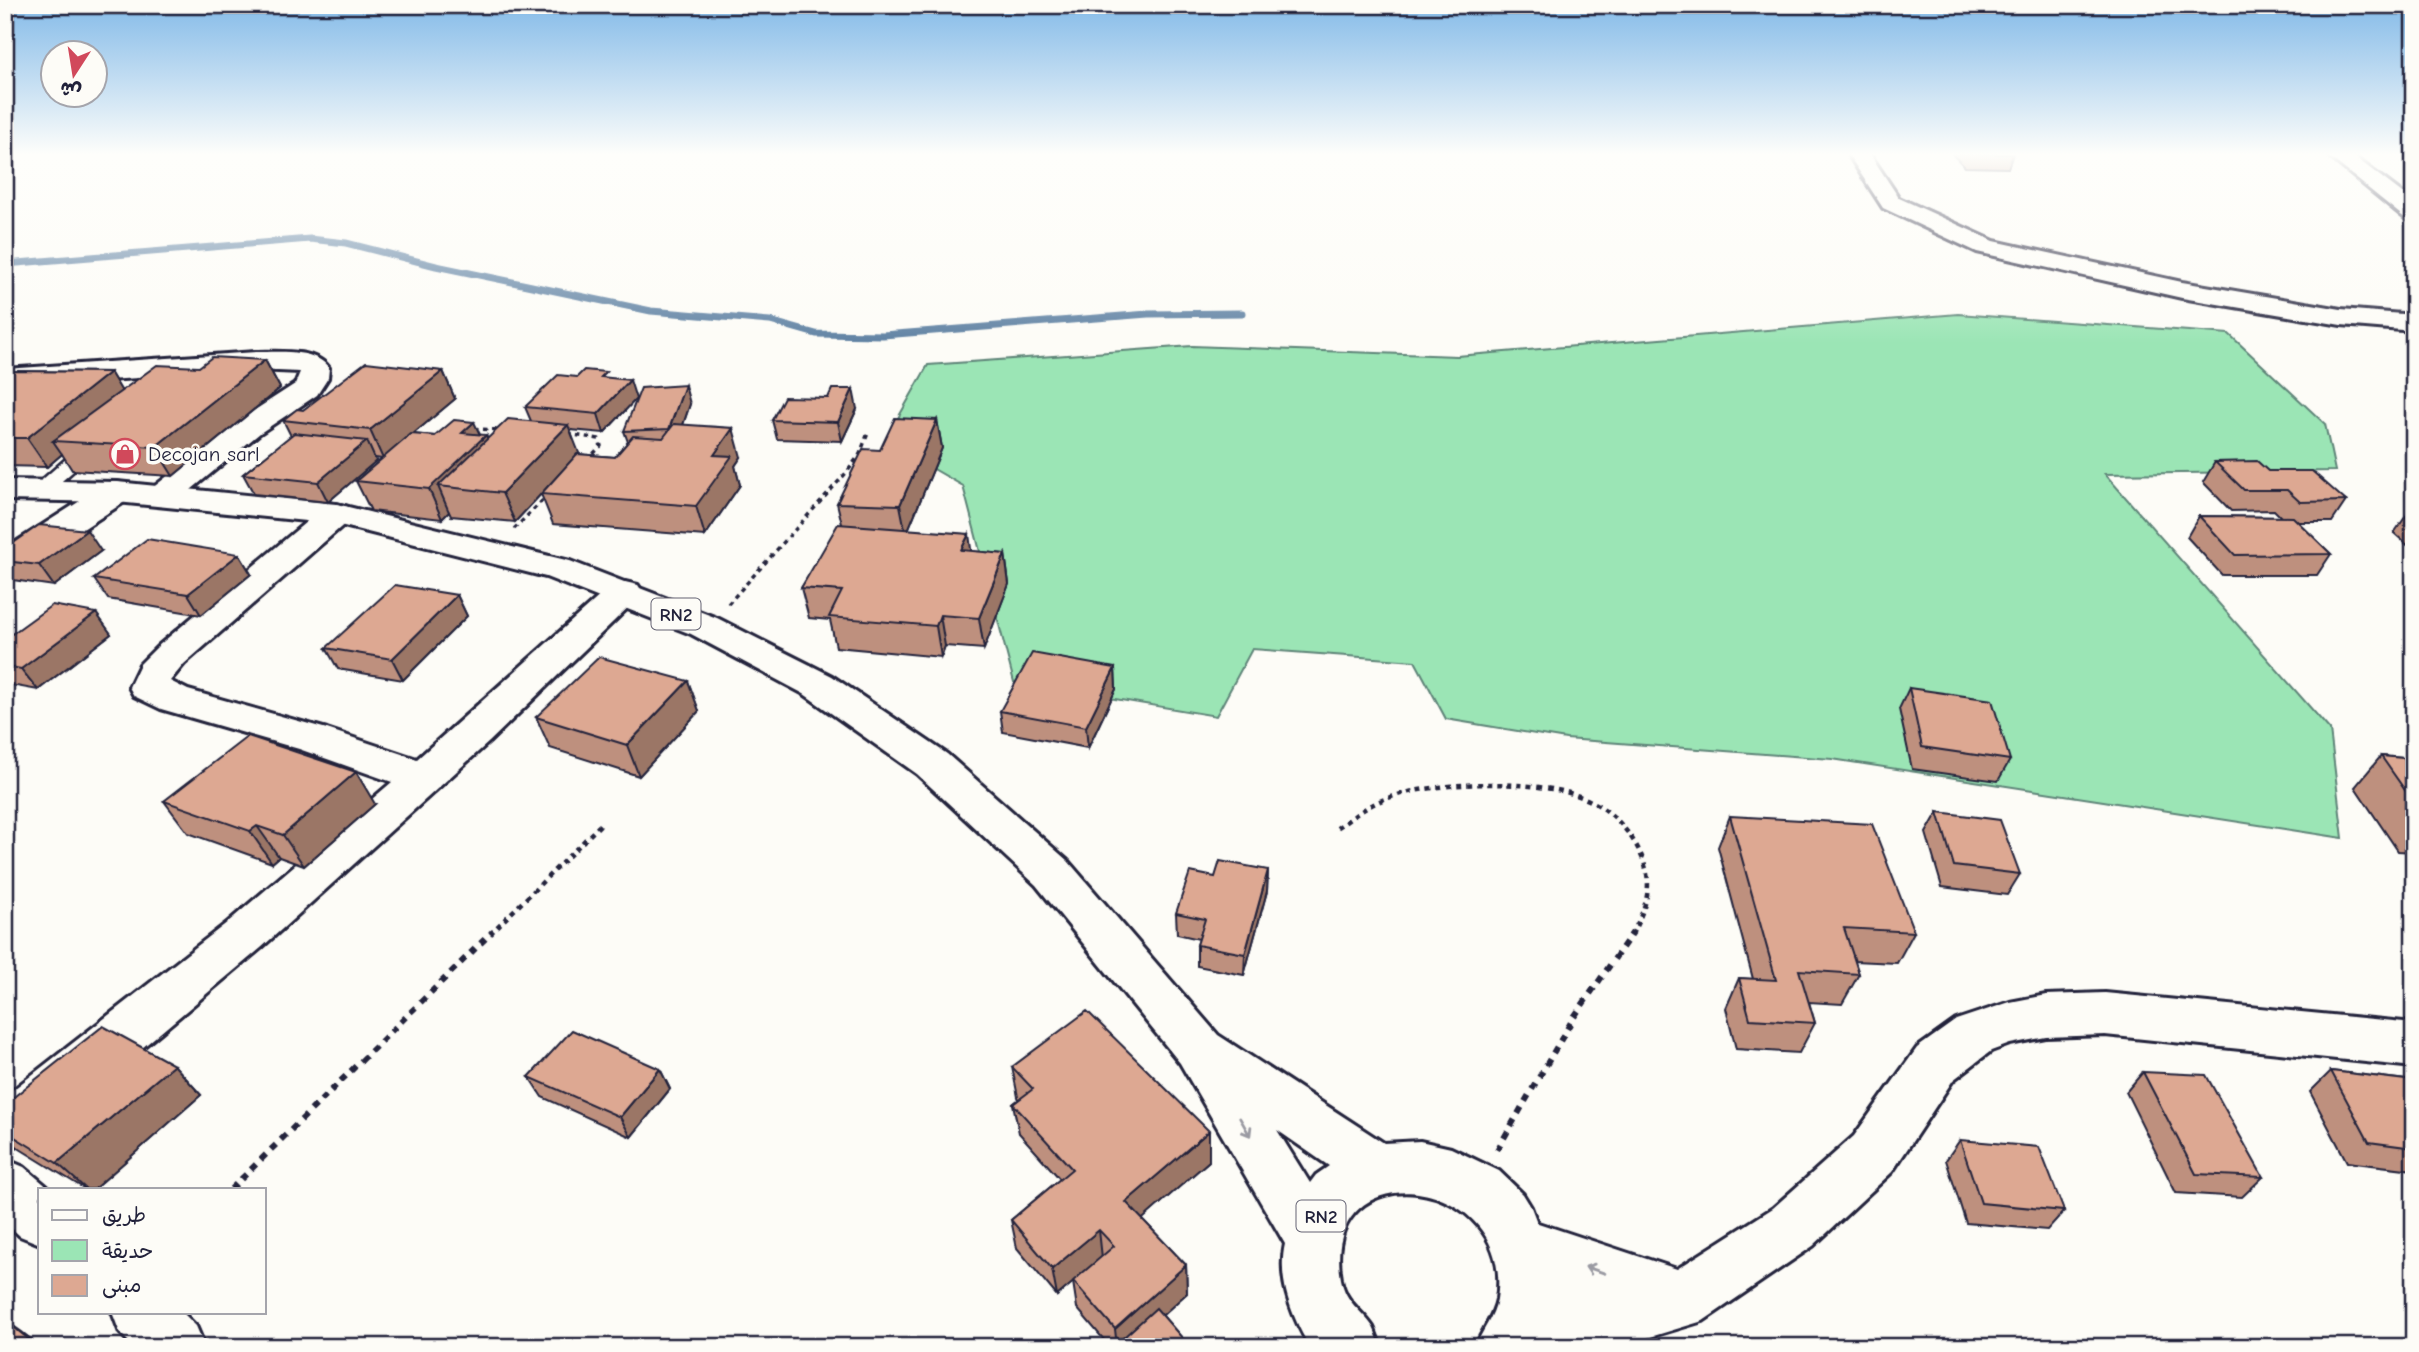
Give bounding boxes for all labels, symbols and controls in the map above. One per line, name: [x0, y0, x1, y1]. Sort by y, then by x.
north arrow: [38, 38, 108, 108]
text: ش: [58, 77, 83, 103]
shop icon: Decojan sarl: [108, 437, 142, 471]
place label: Decojan sarl: [148, 442, 260, 466]
road number: RN2: [652, 598, 700, 629]
one-way arrow: [1239, 1117, 1253, 1137]
legend: [38, 1188, 266, 1314]
road number: RN2: [1296, 1200, 1346, 1232]
text: طريق: [102, 1203, 146, 1227]
text: حديقة: [102, 1239, 153, 1263]
one-way arrow: [1584, 1263, 1606, 1275]
text: مبنى: [102, 1273, 141, 1299]

